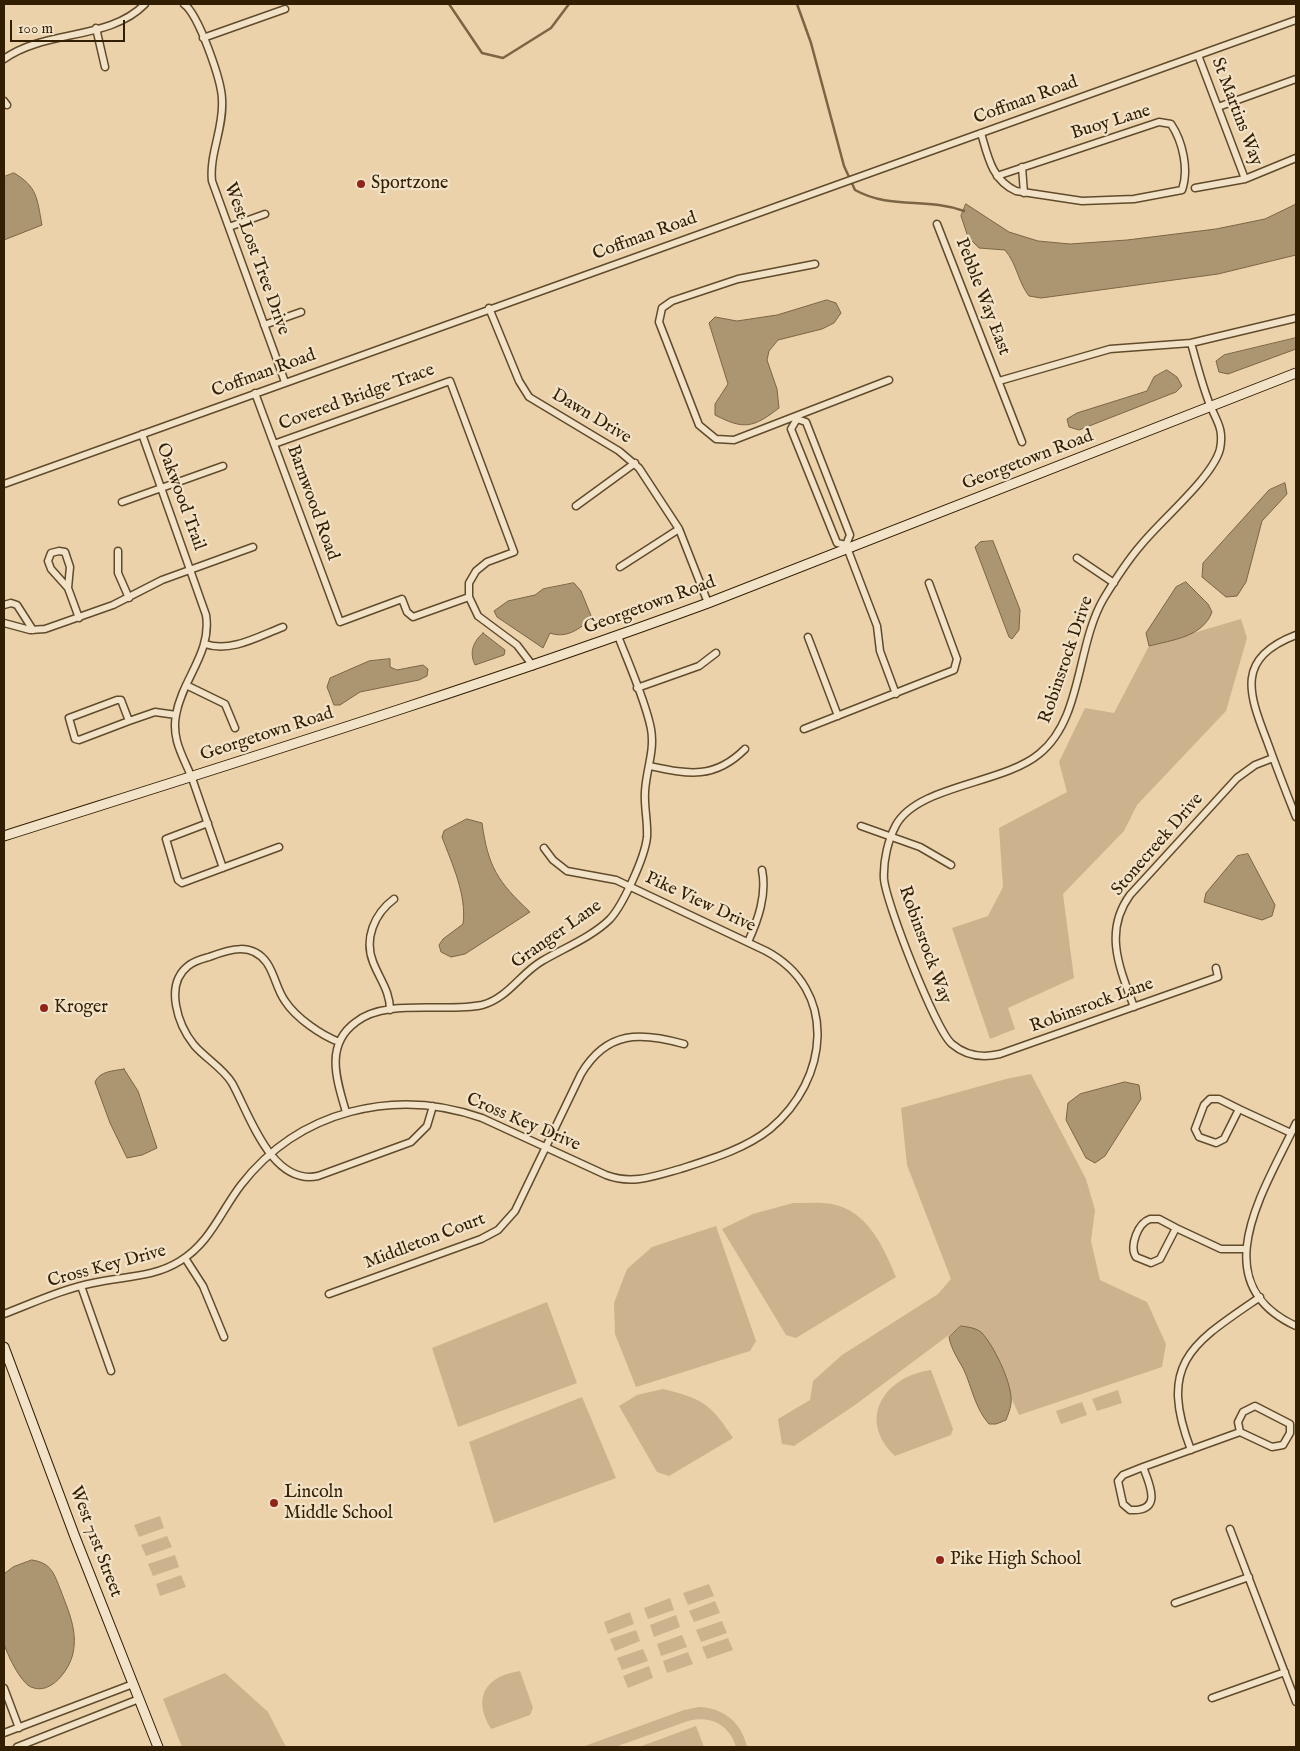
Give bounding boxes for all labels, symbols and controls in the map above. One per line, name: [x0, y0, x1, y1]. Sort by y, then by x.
scale bar: [12, 10, 128, 42]
text: 100 m: [18, 19, 53, 38]
street label: St Martins Way: [1205, 55, 1267, 169]
street label: Coffman Road: [971, 72, 1081, 130]
street label: Buoy Lane: [1069, 101, 1153, 145]
place label: Sportzone: [371, 173, 448, 195]
marker: Sportzone: [355, 178, 367, 190]
street label: West Lost Tree Drive: [218, 180, 294, 338]
street label: Coffman Road: [590, 208, 700, 266]
street label: Pebble Way East: [950, 235, 1014, 359]
street label: Coffman Road: [209, 345, 319, 403]
street label: Covered Bridge Trace: [276, 360, 438, 436]
street label: Dawn Drive: [547, 385, 635, 449]
street label: Georgetown Road: [959, 426, 1097, 496]
street label: Oakwood Trail: [151, 440, 209, 554]
street label: Barnwood Road: [281, 442, 343, 564]
street label: Georgetown Road: [581, 572, 719, 640]
street label: Robinsrock Drive: [1035, 594, 1099, 726]
street label: Georgetown Road: [198, 703, 336, 767]
street label: Stonecreek Drive: [1107, 789, 1209, 901]
street label: Pike View Drive: [641, 868, 759, 938]
street label: Robinsrock Way: [893, 883, 955, 1007]
street label: Granger Lane: [508, 896, 606, 974]
street label: Robinsrock Lane: [1027, 974, 1157, 1038]
place label: Kroger: [54, 997, 108, 1019]
marker: Kroger: [38, 1002, 50, 1014]
street label: Cross Key Drive: [463, 1089, 583, 1157]
street label: Middleton Court: [361, 1209, 489, 1275]
street label: Cross Key Drive: [45, 1241, 169, 1293]
place label: Lincoln Middle School: [284, 1482, 393, 1525]
street label: West 71st Street: [64, 1483, 126, 1601]
marker: Lincoln Middle School: [268, 1497, 280, 1509]
place label: Pike High School: [950, 1549, 1081, 1571]
marker: Pike High School: [934, 1554, 946, 1566]

